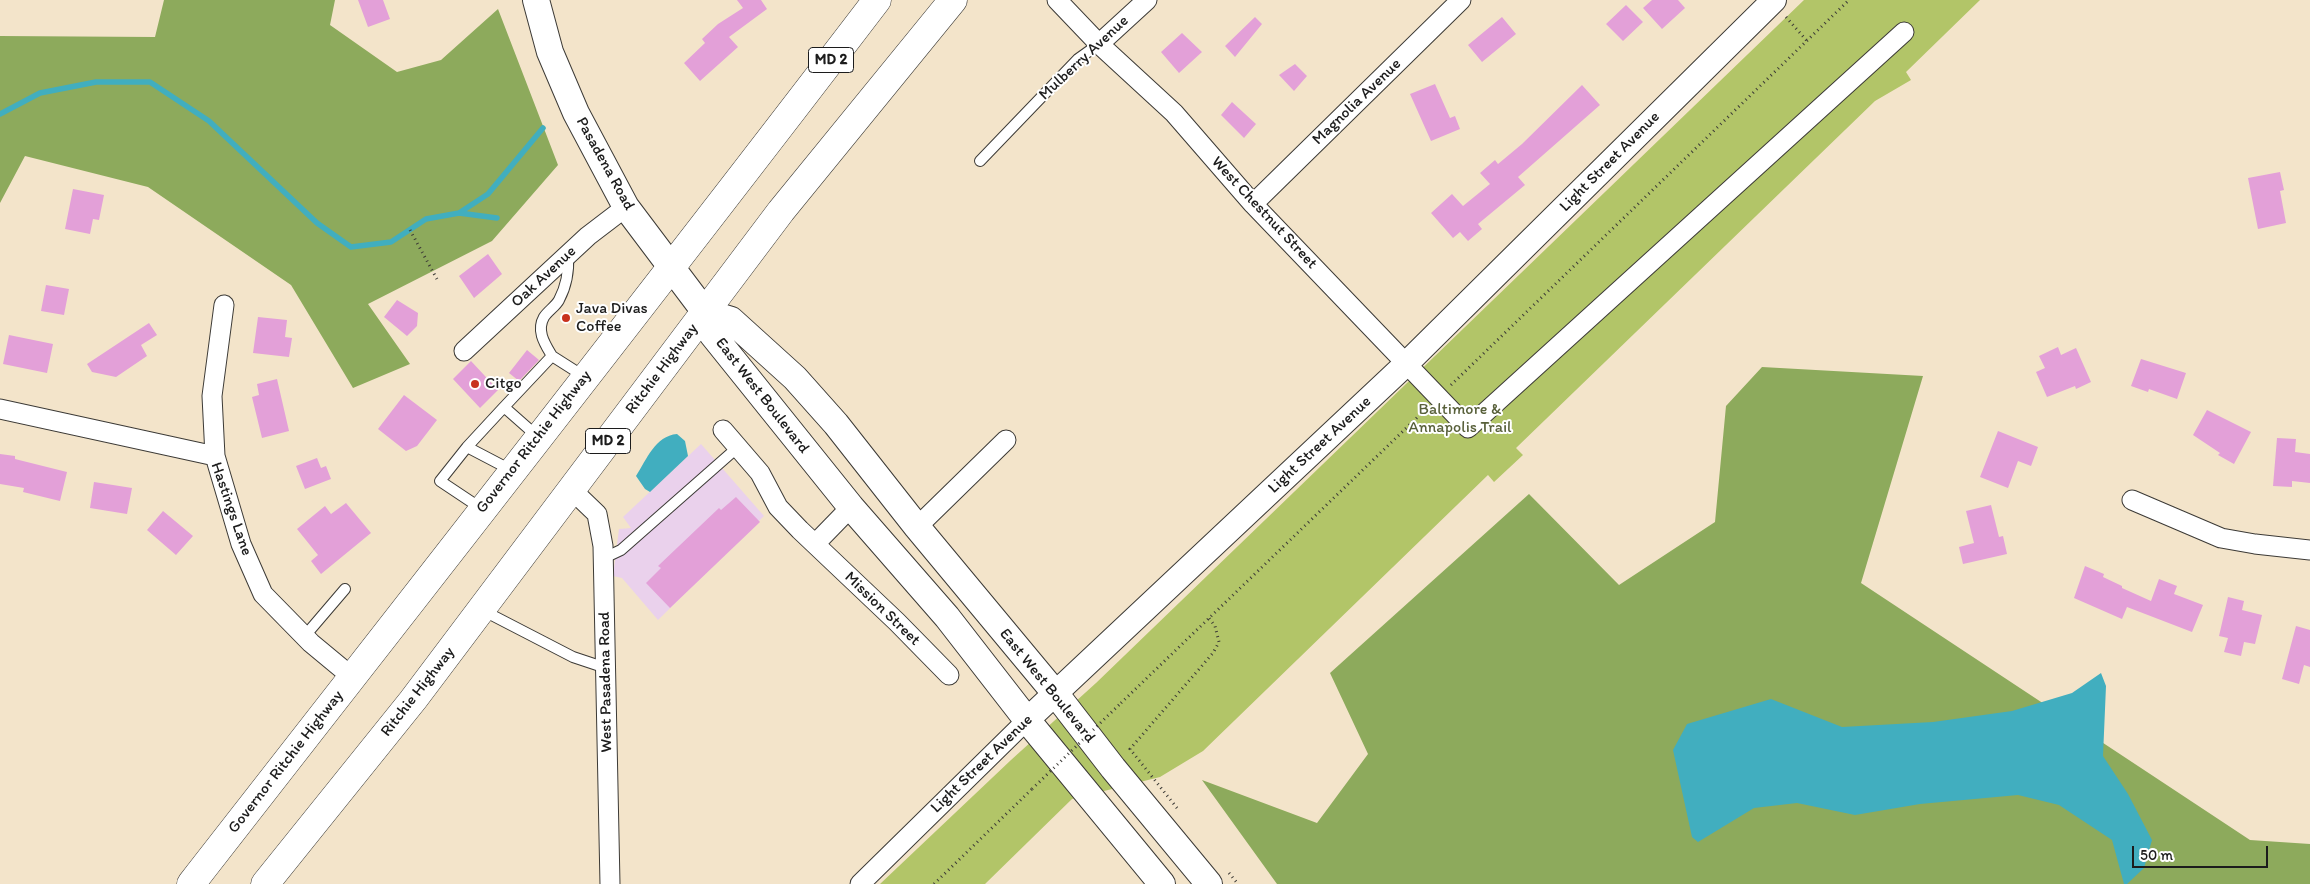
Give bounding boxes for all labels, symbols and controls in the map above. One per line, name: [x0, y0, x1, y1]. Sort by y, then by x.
street label: Mulberry Avenue: [1035, 12, 1133, 104]
road number: MD 2: [808, 48, 854, 72]
street label: Magnolia Avenue: [1308, 55, 1406, 149]
street label: Light Street Avenue: [1556, 108, 1664, 216]
street label: Pasadena Road: [571, 114, 639, 214]
street label: West Chestnut Street: [1207, 153, 1321, 273]
street label: Oak Avenue: [508, 242, 580, 312]
place label: Java Divas Coffee: [576, 299, 648, 337]
marker: Java Divas Coffee: [560, 312, 572, 324]
street label: Ritchie Highway: [622, 320, 702, 418]
street label: East West Boulevard: [711, 334, 813, 458]
street label: Governor Ritchie Highway: [472, 367, 596, 517]
place label: Citgo: [485, 374, 522, 394]
marker: Citgo: [469, 378, 481, 390]
street label: Light Street Avenue: [1264, 392, 1376, 498]
park label: Baltimore & Annapolis Trail: [1408, 400, 1512, 438]
road number: MD 2: [586, 428, 630, 454]
street label: Hastings Lane: [206, 460, 256, 558]
street label: Mission Street: [840, 568, 924, 650]
street label: West Pasadena Road: [595, 611, 617, 753]
street label: East West Boulevard: [995, 625, 1099, 747]
street label: Ritchie Highway: [377, 643, 459, 741]
street label: Governor Ritchie Highway: [224, 687, 348, 837]
street label: Light Street Avenue: [927, 711, 1037, 817]
scale bar: [2135, 836, 2271, 868]
text: 50 m: [2140, 846, 2173, 864]

